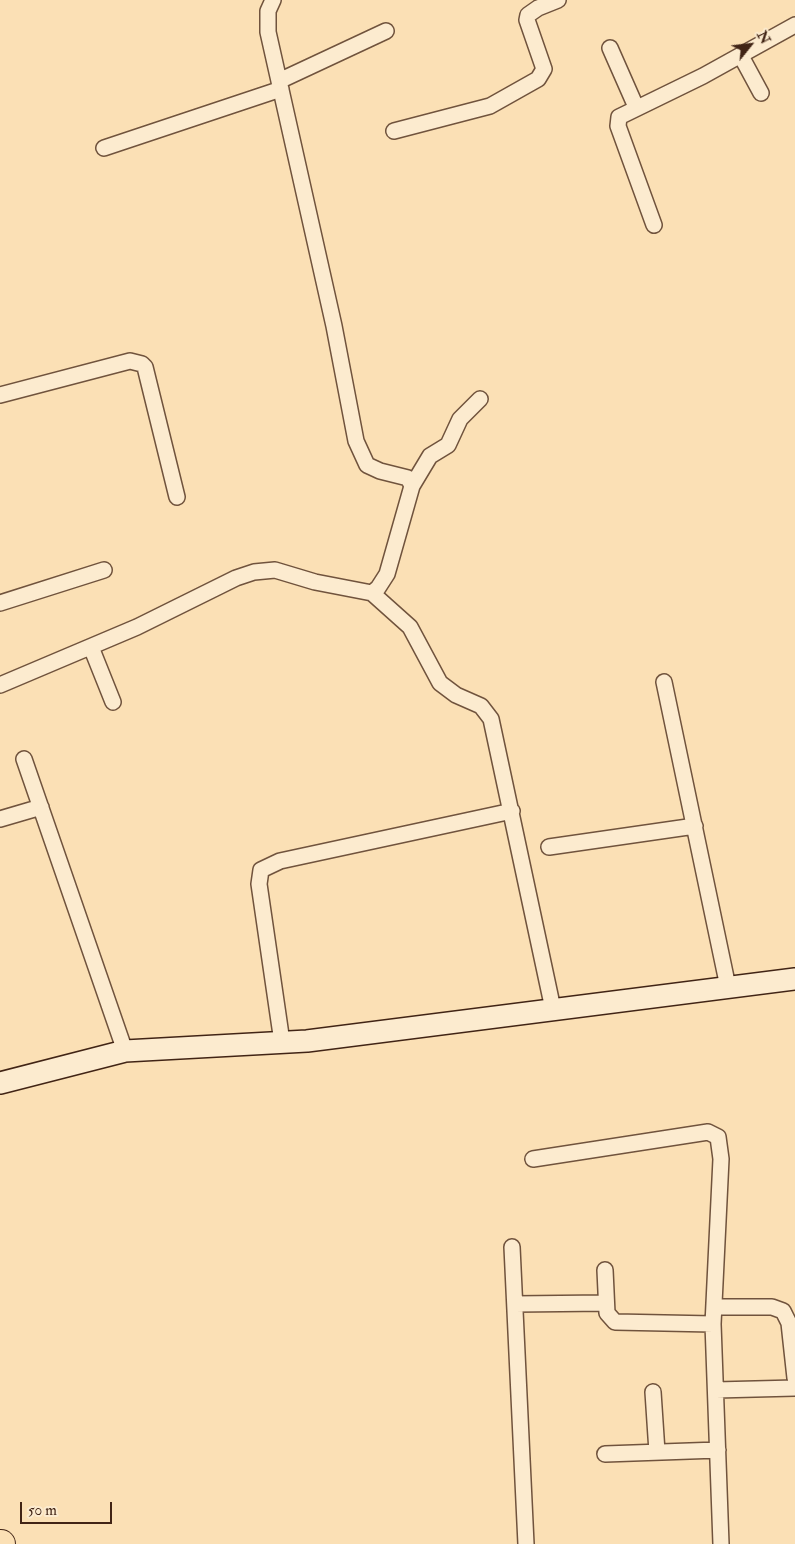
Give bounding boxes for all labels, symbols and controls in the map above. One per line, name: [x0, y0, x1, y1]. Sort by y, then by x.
north arrow: [725, 20, 775, 70]
text: N: [753, 28, 774, 47]
scale bar: [22, 1492, 115, 1524]
text: 50 m: [28, 1501, 57, 1520]

